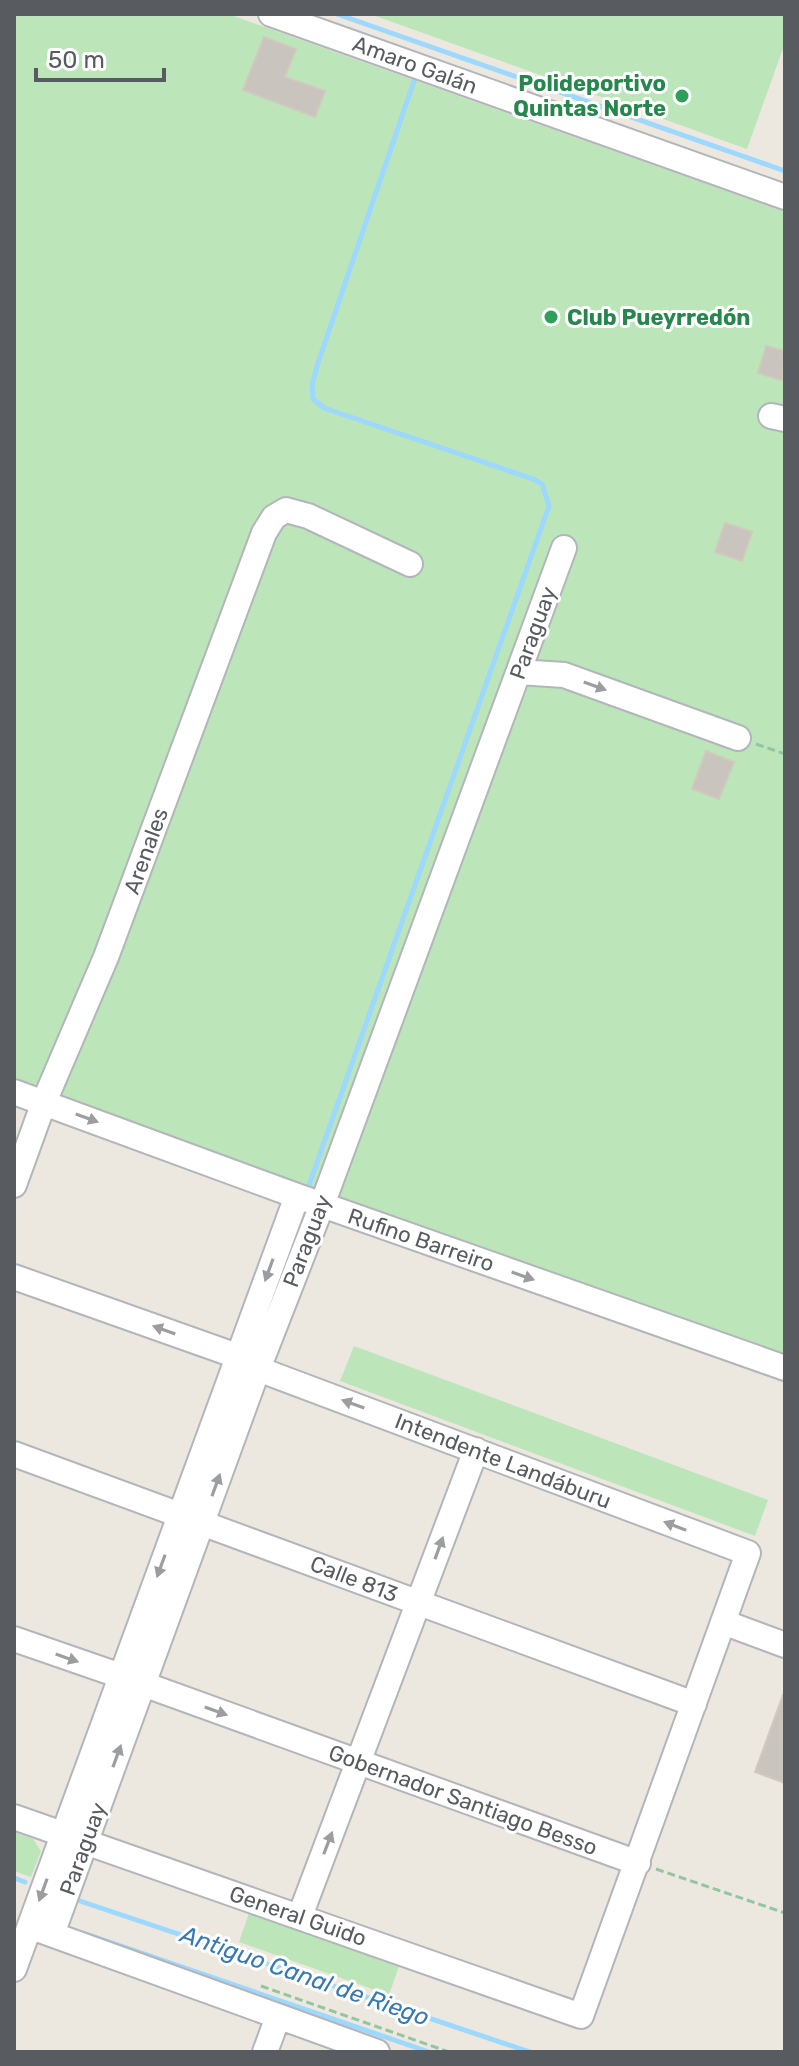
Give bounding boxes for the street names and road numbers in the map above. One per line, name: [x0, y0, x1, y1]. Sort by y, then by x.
street label: Amaro Galán: [349, 30, 481, 100]
street label: Paraguay: [504, 583, 562, 683]
street label: Arenales: [118, 804, 174, 898]
street label: Paraguay: [277, 1191, 337, 1291]
street label: Rufino Barreiro: [344, 1202, 498, 1278]
street label: Intendente Landáburu: [391, 1407, 615, 1515]
street label: Calle 813: [306, 1550, 402, 1608]
street label: Gobernador Santiago Besso: [325, 1739, 601, 1861]
street label: Paraguay: [54, 1799, 112, 1899]
street label: General Guido: [226, 1880, 370, 1952]

